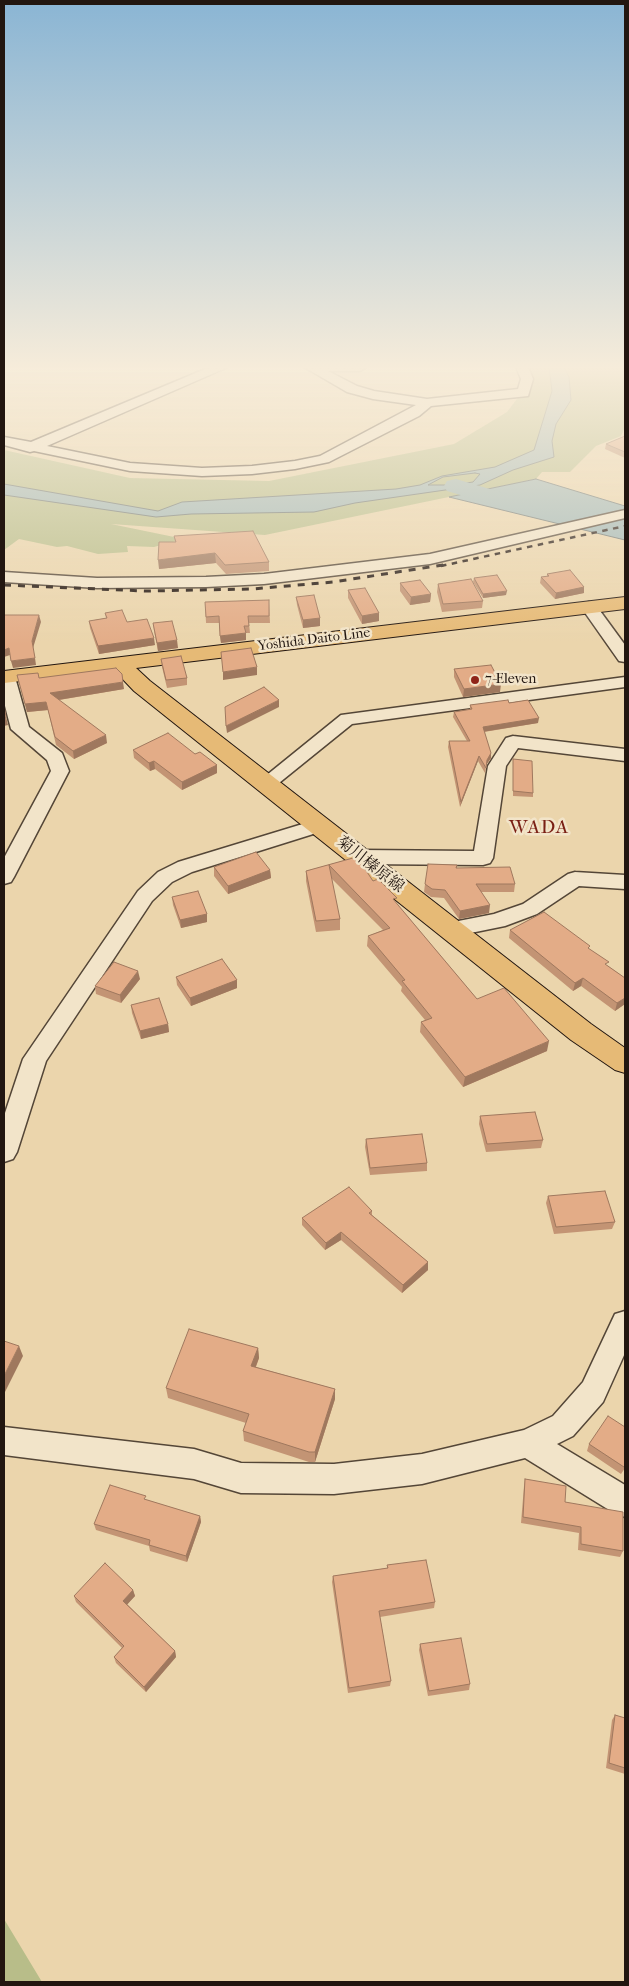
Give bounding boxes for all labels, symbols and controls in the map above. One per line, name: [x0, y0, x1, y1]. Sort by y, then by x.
street label: Yoshida Daito Line: [257, 625, 371, 655]
place label: 7-Eleven: [485, 672, 536, 688]
marker: 7-Eleven: [469, 674, 481, 686]
district label: WADA: [508, 817, 570, 839]
street label: 菊川榛原線: [333, 833, 407, 897]

